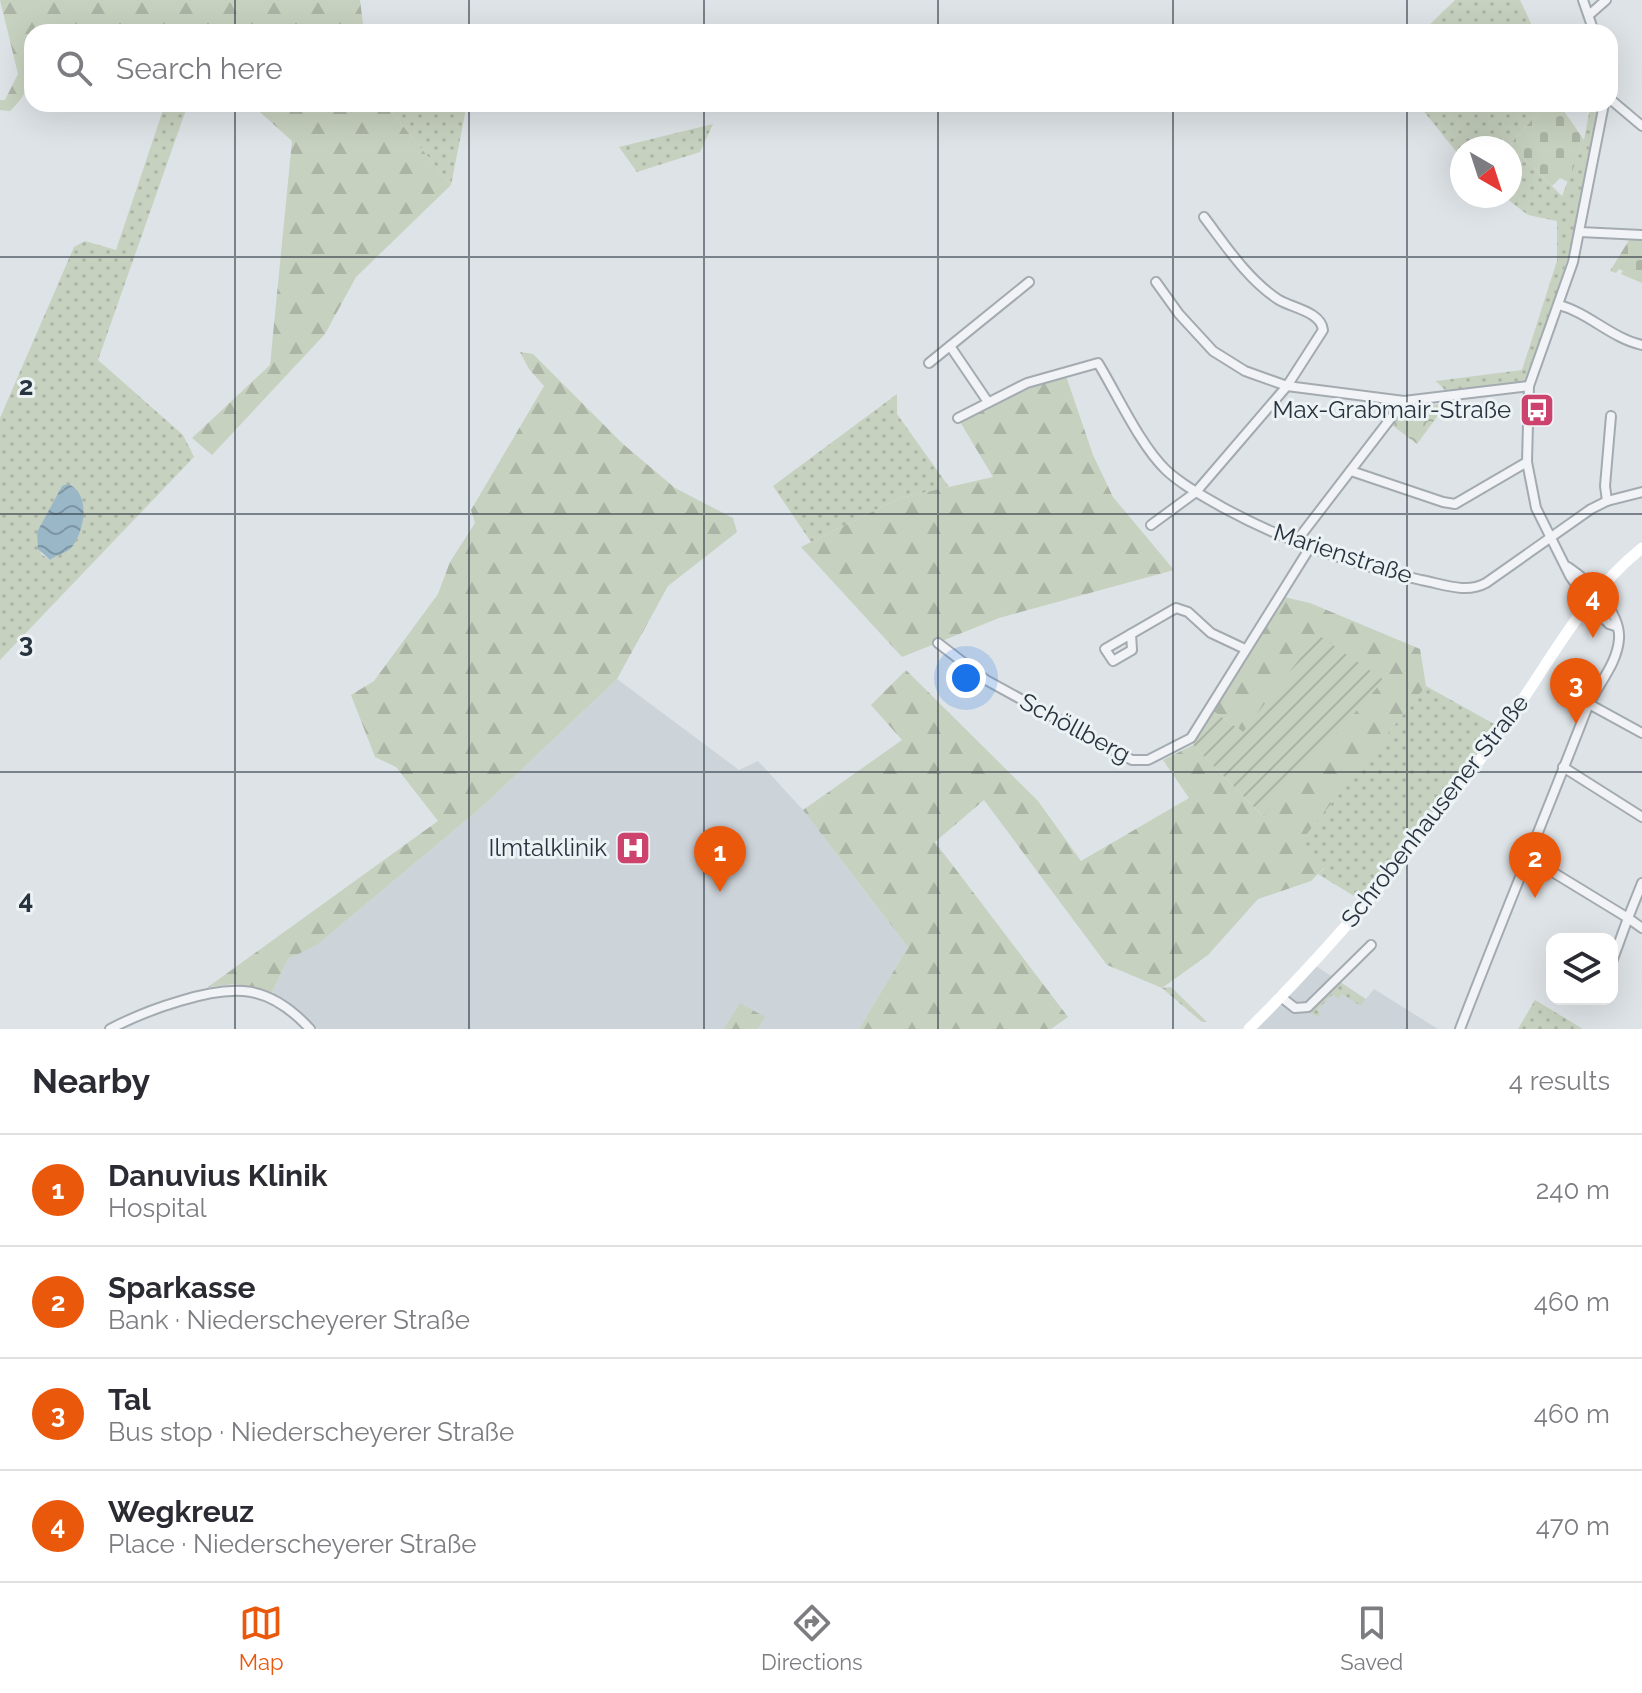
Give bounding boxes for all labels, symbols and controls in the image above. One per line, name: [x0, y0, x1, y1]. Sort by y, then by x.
search box: [24, 24, 1618, 112]
icon: search: [52, 46, 96, 90]
text: Search here: [116, 51, 283, 86]
north arrow: [1450, 136, 1522, 208]
text: 2: [19, 371, 33, 401]
bus stop icon: Max-Grabmair-Straße: [1518, 391, 1556, 429]
place label: Max-Grabmair-Straße: [1273, 395, 1511, 424]
street label: Marienstraße: [1270, 517, 1416, 590]
pin: 4: [1567, 572, 1619, 638]
text: 3: [19, 628, 33, 658]
your location: [946, 658, 986, 698]
pin: 3: [1550, 658, 1602, 724]
street label: Schöllberg: [1015, 686, 1135, 769]
street label: Schrobenhausener Straße: [1335, 689, 1534, 933]
pin: 1: [694, 826, 746, 892]
hospital icon: Ilmtalklinik: [614, 829, 652, 867]
pin: 2: [1509, 832, 1561, 898]
place label: Ilmtalklinik: [489, 833, 607, 862]
text: 4: [19, 885, 33, 915]
map controls: [1546, 933, 1618, 1005]
button: layers: [1546, 933, 1618, 1005]
text: Nearby: [32, 1061, 150, 1101]
text: 4 results: [1509, 1066, 1610, 1096]
text: Danuvius Klinik: [108, 1158, 328, 1193]
text: 1: [52, 1175, 64, 1205]
text: 240 m: [1536, 1175, 1610, 1205]
text: Hospital: [108, 1193, 207, 1223]
text: Sparkasse: [108, 1270, 256, 1305]
text: 2: [51, 1287, 65, 1317]
text: 460 m: [1534, 1287, 1610, 1317]
text: Bank · Niederscheyerer Straße: [108, 1305, 470, 1335]
text: Tal: [108, 1382, 151, 1417]
text: 3: [51, 1399, 65, 1429]
text: 460 m: [1534, 1399, 1610, 1429]
text: Bus stop · Niederscheyerer Straße: [108, 1417, 514, 1447]
text: Wegkreuz: [108, 1494, 254, 1529]
text: 4: [51, 1511, 65, 1541]
text: 470 m: [1536, 1511, 1610, 1541]
text: Place · Niederscheyerer Straße: [108, 1529, 477, 1559]
tab: Map: [239, 1601, 284, 1675]
tab: Directions: [761, 1601, 863, 1675]
tab: Saved: [1340, 1601, 1403, 1675]

